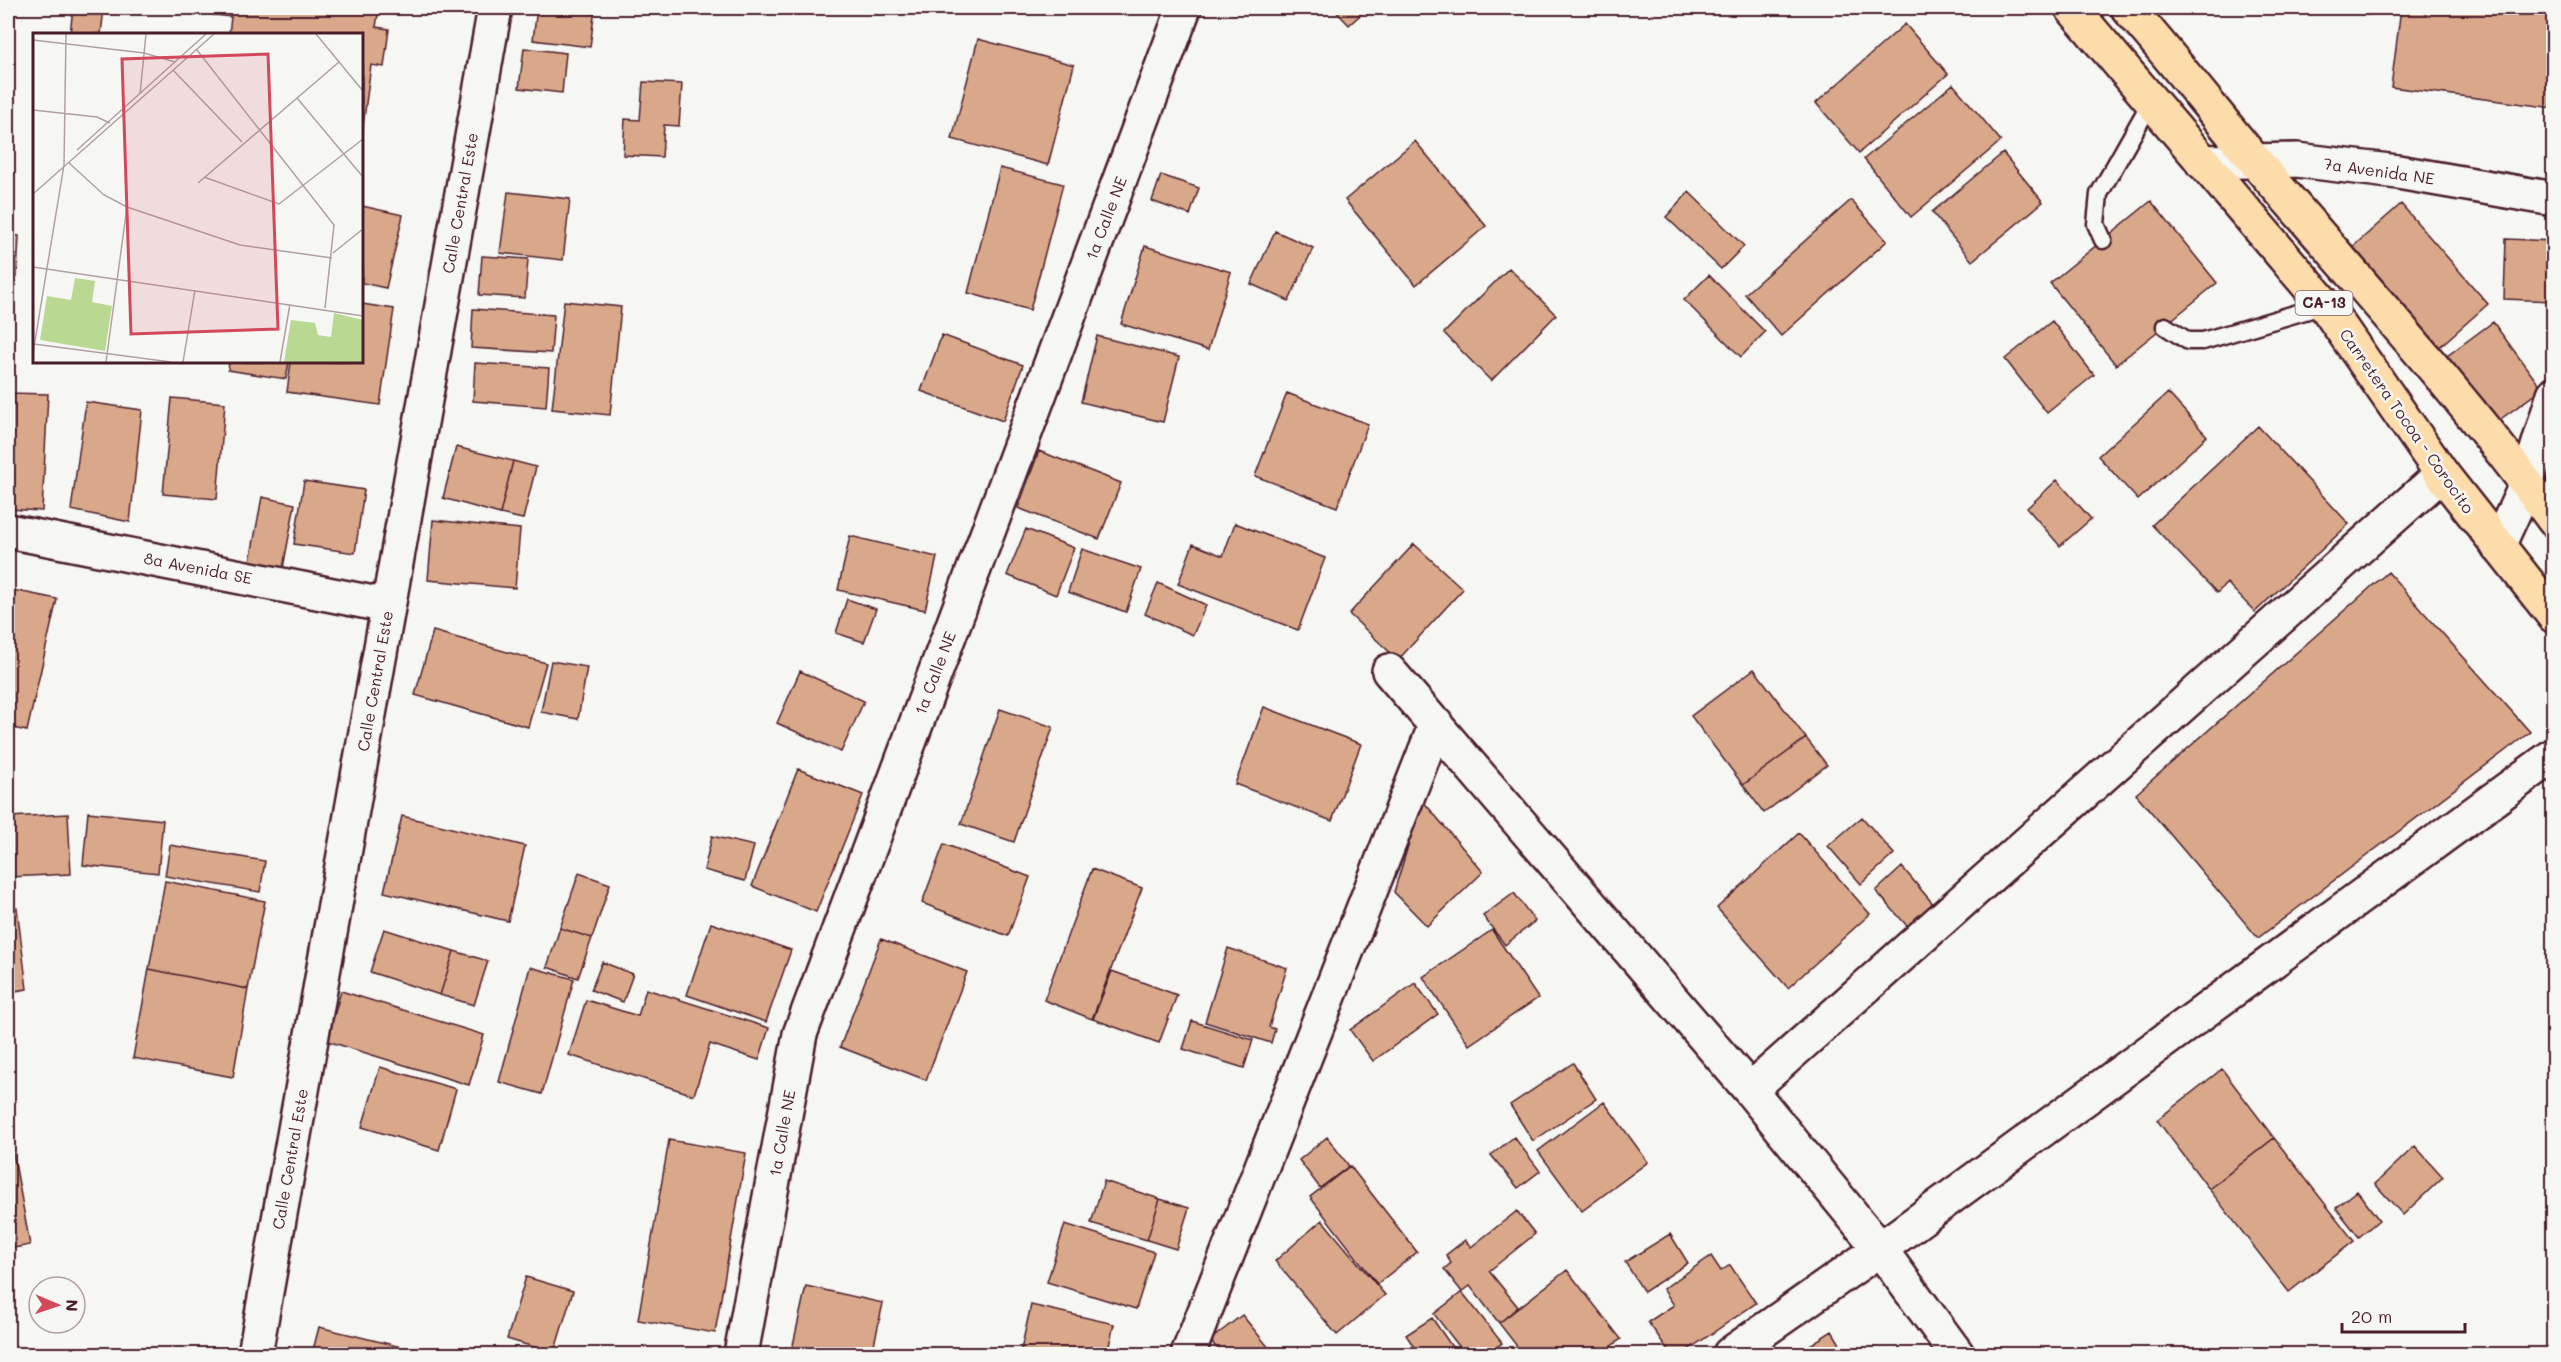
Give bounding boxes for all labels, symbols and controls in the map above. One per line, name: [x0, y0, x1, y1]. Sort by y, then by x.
inset map: [33, 33, 363, 363]
street label: Calle Central Este: [437, 131, 482, 275]
street label: 7a Avenida NE: [2322, 152, 2436, 189]
street label: 1a Calle NE: [1080, 173, 1131, 263]
road number: CA-13: [2296, 291, 2352, 315]
street label: Carretera Tocoa - Corocito: [2335, 324, 2479, 517]
street label: 8a Avenida SE: [142, 547, 254, 588]
street label: Calle Central Este: [352, 609, 397, 753]
street label: 1a Calle NE: [909, 628, 960, 718]
street label: Calle Central Este: [267, 1087, 312, 1231]
street label: 1a Calle NE: [764, 1088, 799, 1178]
north arrow: [27, 1275, 87, 1335]
scale bar: [2342, 1296, 2465, 1334]
text: N: [62, 1299, 83, 1312]
text: 20 m: [2351, 1304, 2392, 1328]

